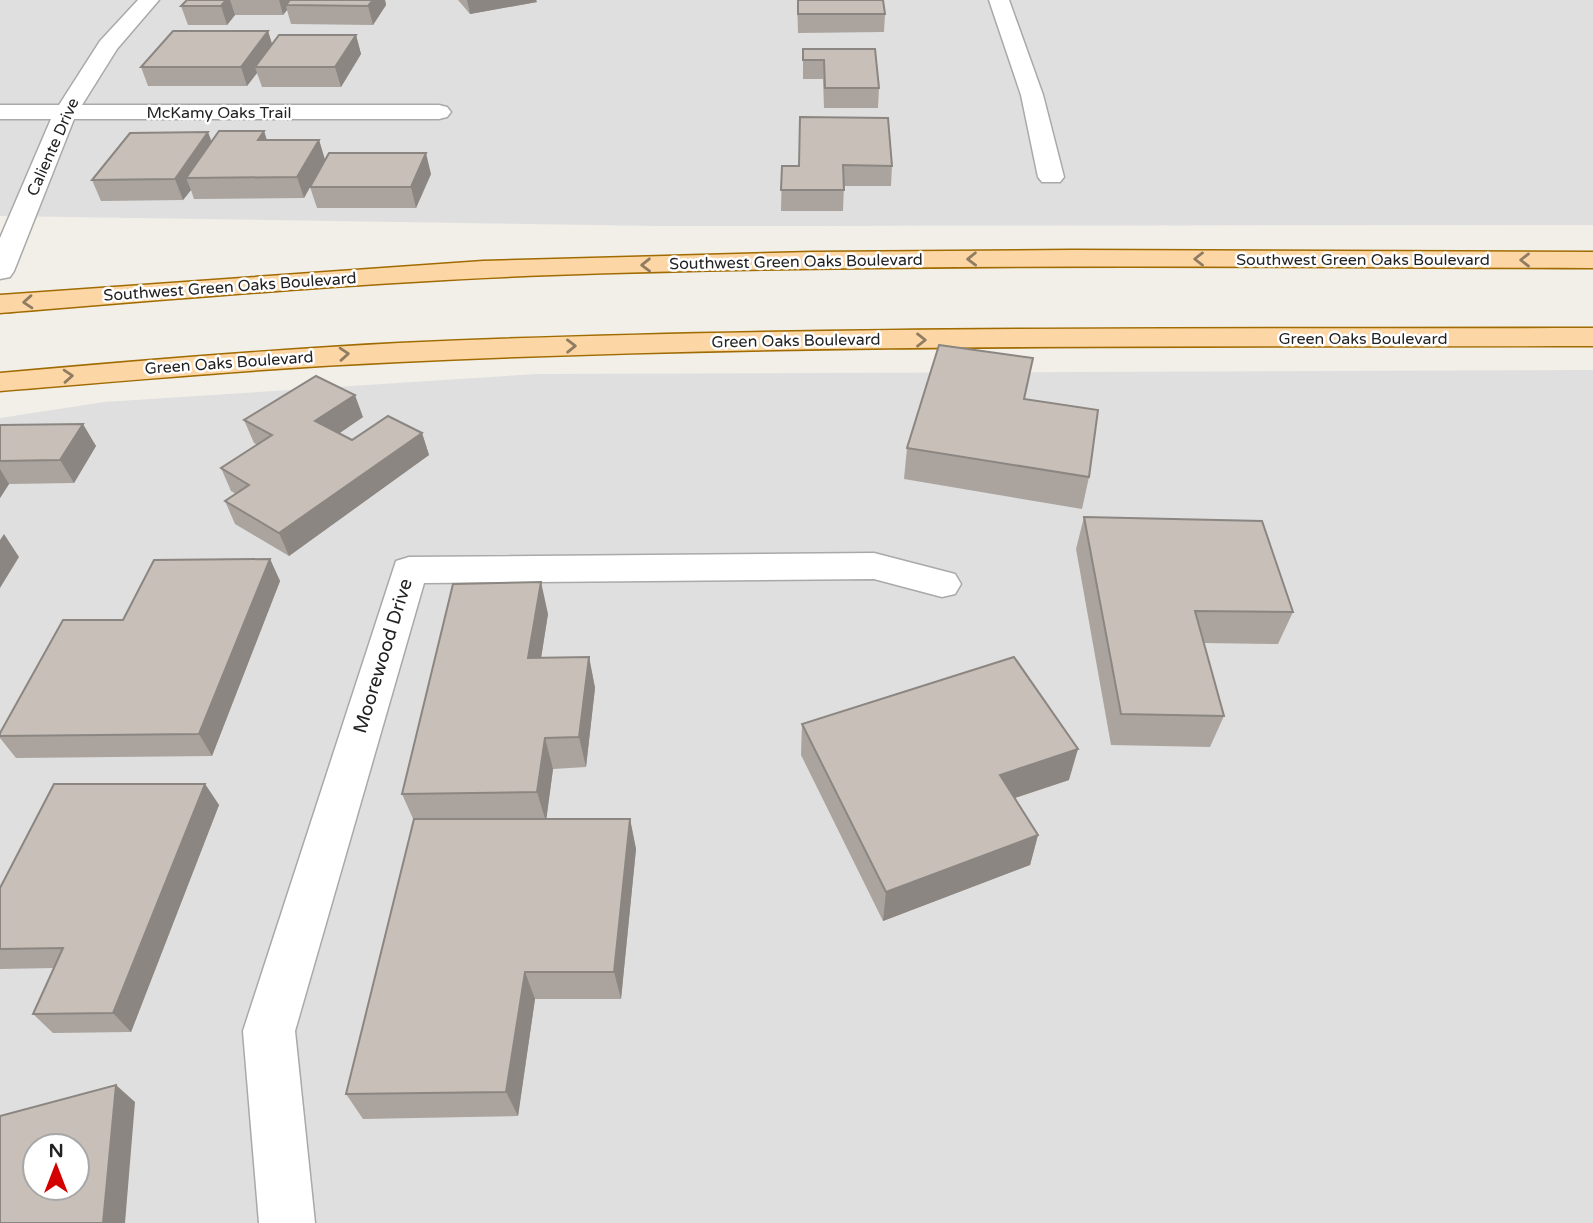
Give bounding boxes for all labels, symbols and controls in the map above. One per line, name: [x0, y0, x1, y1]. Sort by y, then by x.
street label: Caliente Drive: [22, 95, 84, 199]
street label: McKamy Oaks Trail: [147, 103, 291, 123]
street label: Southwest Green Oaks Boulevard: [669, 250, 923, 274]
street label: Southwest Green Oaks Boulevard: [1236, 250, 1490, 270]
one-way arrow: [966, 251, 977, 267]
one-way arrow: [1194, 251, 1204, 267]
one-way arrow: [1519, 252, 1530, 268]
one-way arrow: [641, 257, 651, 273]
street label: Southwest Green Oaks Boulevard: [103, 268, 357, 306]
one-way arrow: [23, 294, 34, 309]
street label: Green Oaks Boulevard: [1278, 329, 1448, 349]
street label: Green Oaks Boulevard: [711, 330, 881, 352]
one-way arrow: [916, 332, 927, 348]
one-way arrow: [566, 338, 577, 354]
street label: Green Oaks Boulevard: [144, 347, 314, 379]
one-way arrow: [338, 347, 349, 362]
one-way arrow: [63, 368, 74, 383]
street label: Moorewood Drive: [349, 576, 417, 736]
north arrow: [21, 1132, 91, 1202]
text: N: [48, 1140, 64, 1162]

